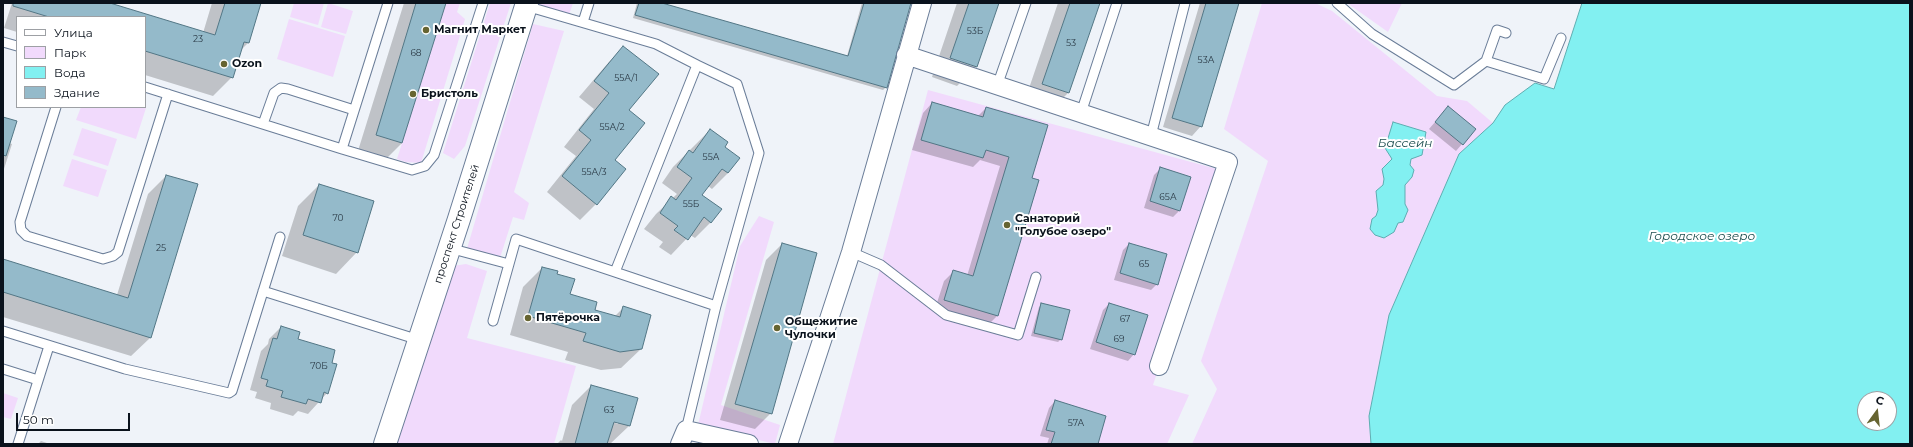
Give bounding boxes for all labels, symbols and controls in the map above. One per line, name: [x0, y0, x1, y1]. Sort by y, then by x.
legend: [16, 16, 146, 108]
place label: Магнит Маркет: [434, 23, 526, 37]
text: Улица: [54, 25, 93, 40]
marker: Магнит Маркет: [421, 25, 431, 35]
house number: 53Б: [967, 26, 983, 36]
house number: 23: [193, 34, 203, 44]
house number: 53: [1066, 38, 1076, 48]
text: Парк: [54, 45, 86, 60]
house number: 68: [410, 48, 422, 58]
house number: 53А: [1198, 55, 1214, 65]
place label: Ozon: [232, 57, 262, 71]
marker: Ozon: [219, 59, 229, 69]
text: Вода: [54, 65, 85, 80]
house number: 55А/1: [614, 73, 638, 83]
text: Здание: [54, 85, 100, 100]
place label: Бристоль: [421, 87, 478, 101]
marker: Бристоль: [408, 89, 418, 99]
house number: 55А/2: [599, 122, 625, 132]
water label: Бассейн: [1378, 136, 1432, 150]
house number: 55А: [703, 152, 719, 162]
street label: проспект Строителей: [431, 163, 483, 285]
house number: 55А/3: [581, 167, 607, 177]
house number: 65А: [1159, 192, 1177, 202]
house number: 55Б: [683, 199, 699, 209]
place label: Санаторий "Голубое озеро": [1015, 212, 1111, 238]
house number: 70: [332, 213, 344, 223]
marker: Санаторий "Голубое озеро": [1002, 220, 1012, 230]
water label: Городское озеро: [1649, 229, 1755, 243]
house number: 25: [156, 243, 166, 253]
house number: 65: [1139, 259, 1149, 269]
place label: Пятёрочка: [536, 311, 600, 325]
marker: Пятёрочка: [523, 313, 533, 323]
house number: 67: [1120, 314, 1130, 324]
place label: Общежитие Чулочки: [785, 315, 858, 341]
marker: Общежитие Чулочки: [772, 323, 782, 333]
house number: 69: [1114, 334, 1124, 344]
house number: 70Б: [310, 361, 328, 371]
north arrow: [1857, 391, 1897, 431]
text: С: [1874, 393, 1886, 408]
scale bar: [18, 405, 132, 431]
house number: 63: [604, 405, 614, 415]
text: 50 m: [23, 412, 54, 427]
house number: 57А: [1068, 418, 1084, 428]

